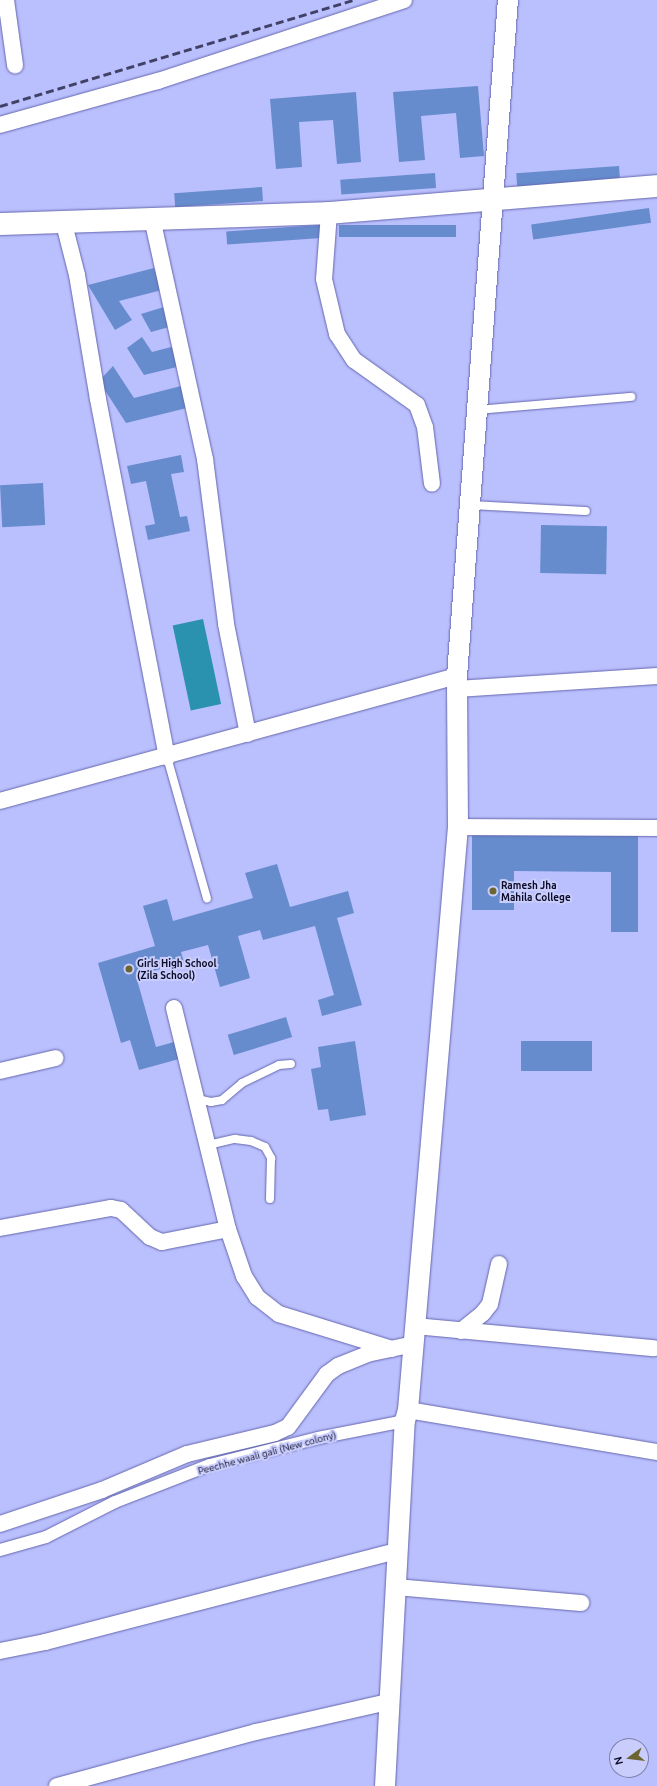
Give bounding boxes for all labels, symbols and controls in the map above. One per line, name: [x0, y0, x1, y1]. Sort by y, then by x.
place label: Ramesh Jha Mahila College: [501, 879, 571, 902]
marker: Ramesh Jha Mahila College: [488, 886, 498, 896]
place label: Girls High School (Zila School): [137, 957, 217, 980]
marker: Girls High School (Zila School): [124, 964, 134, 974]
street label: Peechhe waali gali (New colony): [197, 1429, 337, 1477]
north arrow: [609, 1738, 649, 1778]
text: N: [612, 1755, 625, 1766]

